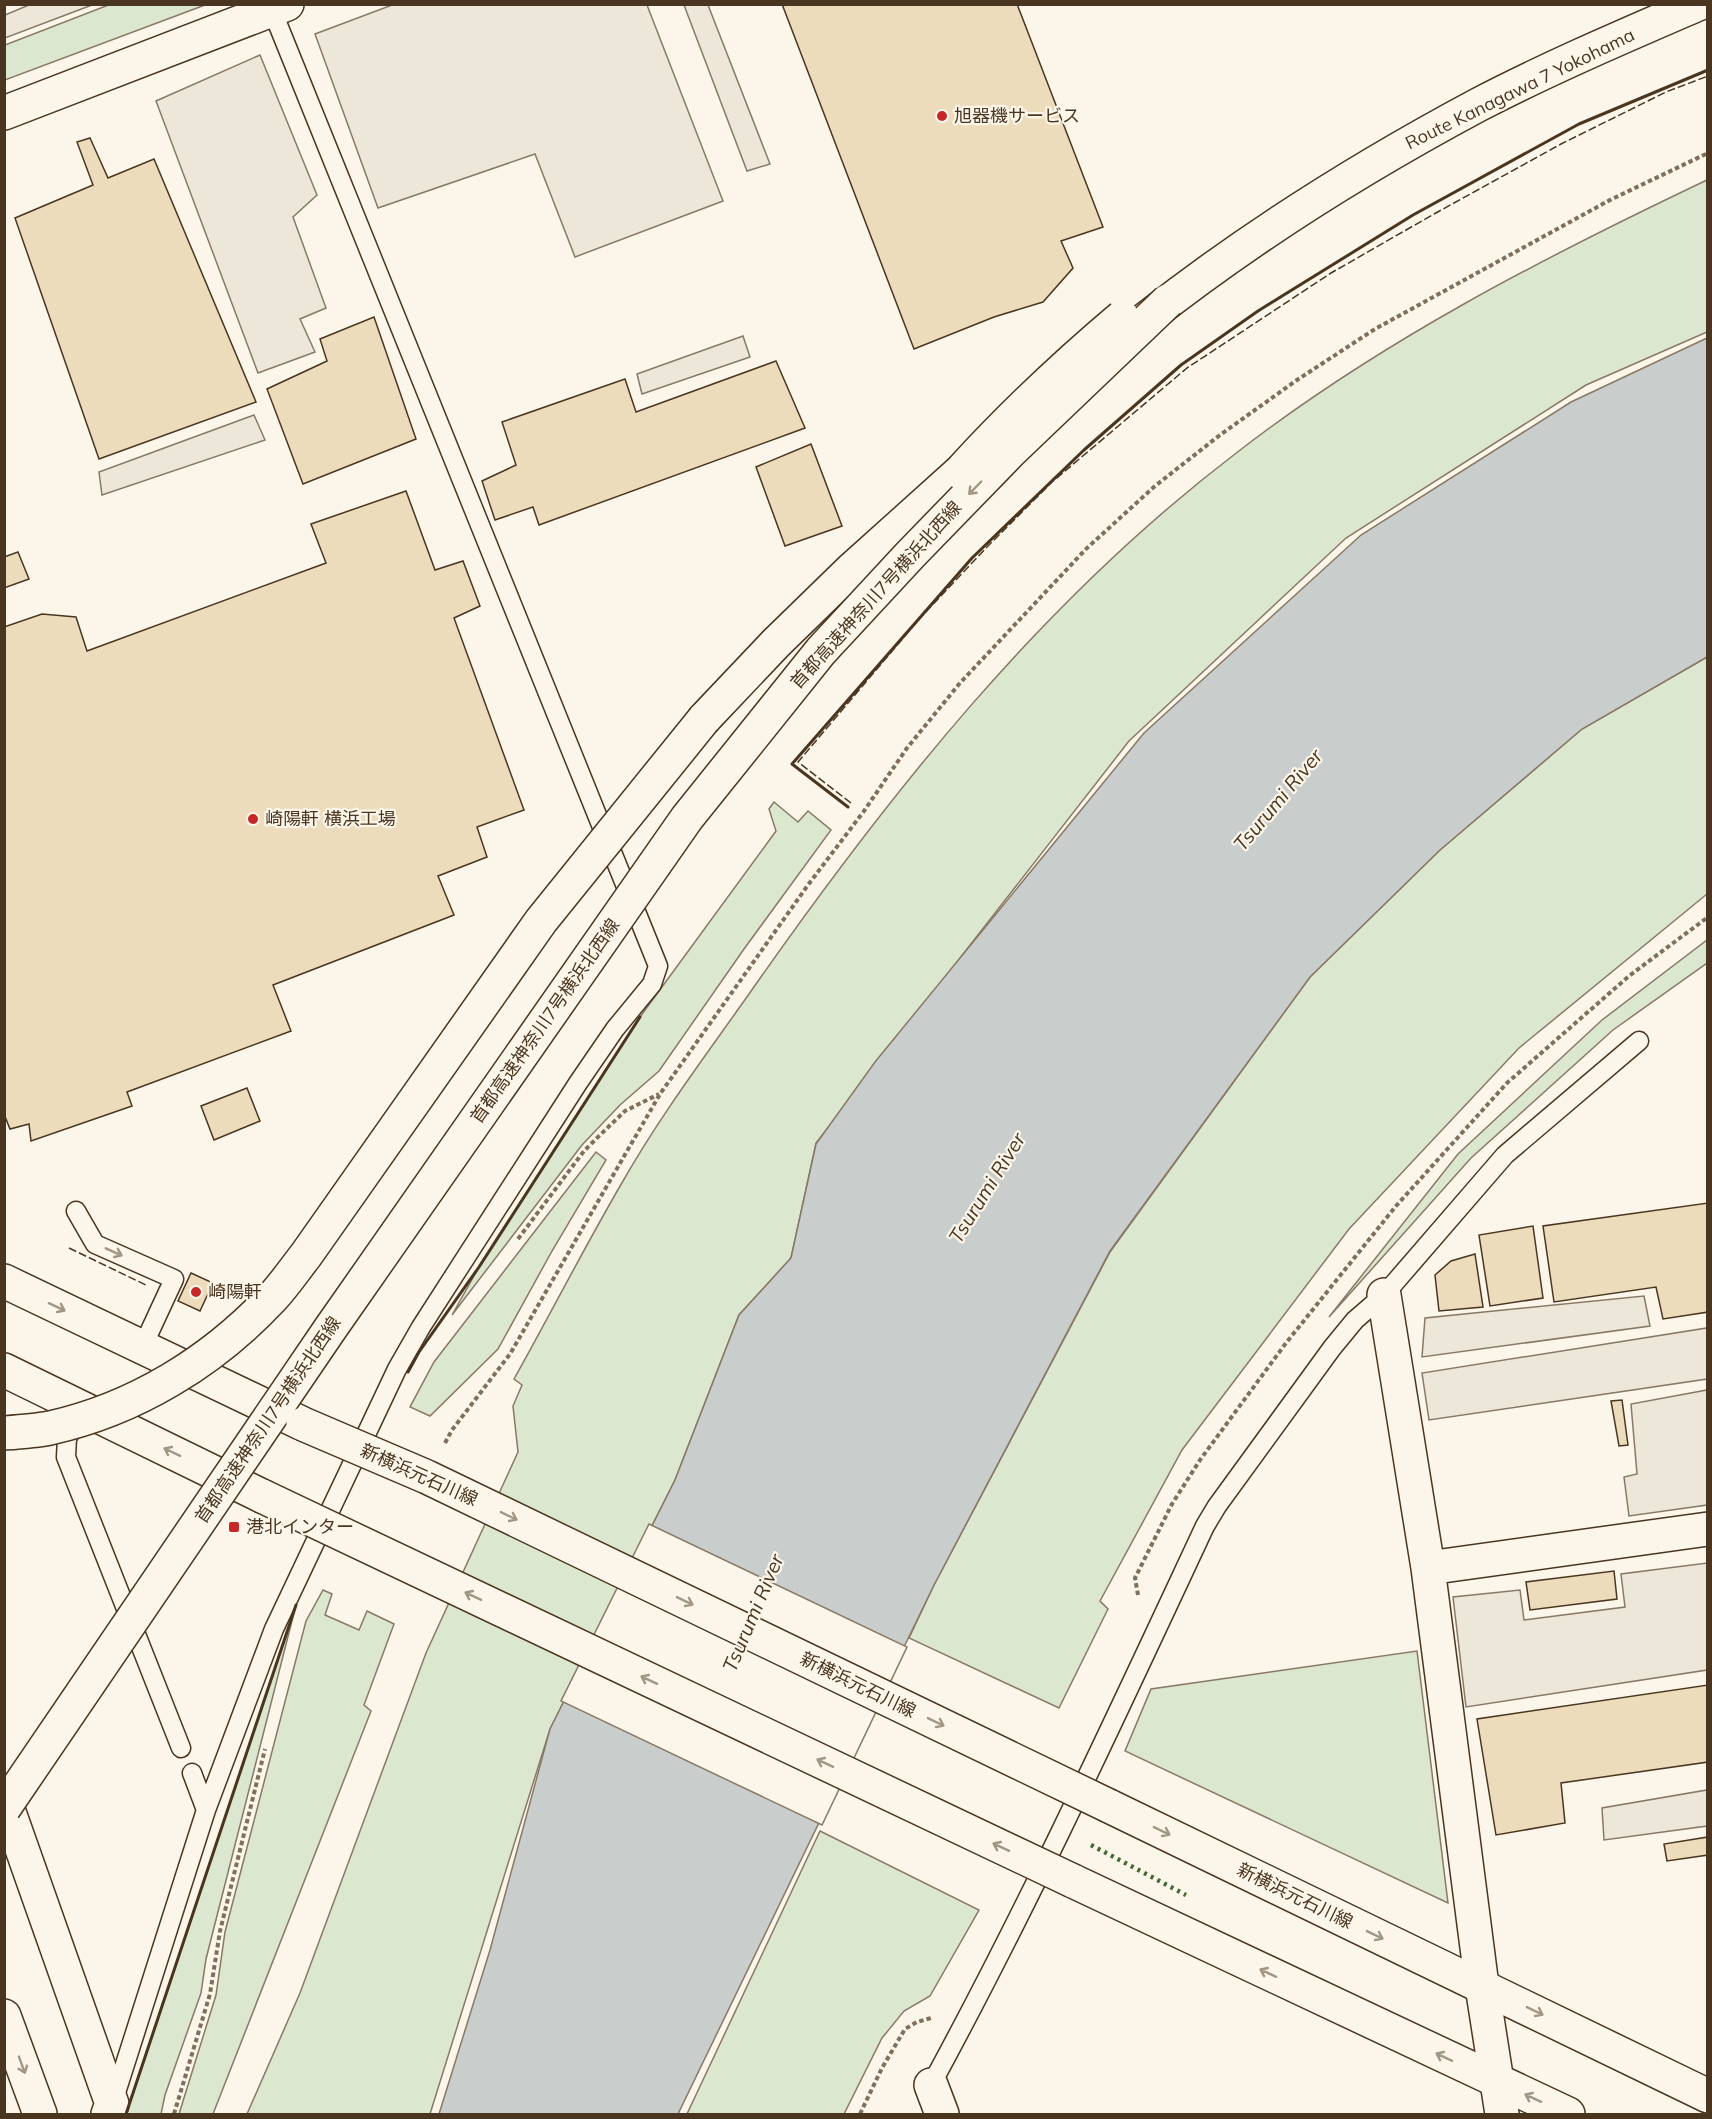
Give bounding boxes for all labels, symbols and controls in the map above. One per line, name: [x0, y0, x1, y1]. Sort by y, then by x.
street label: Route Kanagawa 7 Yokohama: [1401, 23, 1638, 154]
place label: 旭器機サービス: [954, 104, 1080, 127]
marker: 旭器機サービス: [935, 109, 949, 123]
one-way arrow: [968, 480, 983, 495]
street label: 首都高速神奈川7号横浜北西線: [785, 496, 966, 693]
water label: Tsurumi River: [1228, 743, 1328, 856]
place label: 崎陽軒 横浜工場: [265, 807, 396, 830]
marker: 崎陽軒 横浜工場: [246, 812, 260, 826]
street label: 首都高速神奈川7号横浜北西線: [465, 914, 624, 1128]
water label: Tsurumi River: [943, 1127, 1031, 1248]
one-way arrow: [104, 1247, 123, 1258]
place label: 崎陽軒: [208, 1280, 262, 1303]
marker: 崎陽軒: [189, 1285, 203, 1299]
one-way arrow: [48, 1302, 66, 1314]
street label: 首都高速神奈川7号横浜北西線: [190, 1312, 346, 1528]
street label: 新横浜元石川線: [357, 1438, 481, 1511]
one-way arrow: [163, 1446, 181, 1457]
one-way arrow: [500, 1511, 518, 1523]
place label: 港北インター: [246, 1515, 354, 1538]
marker: 港北インター: [227, 1520, 241, 1534]
water label: Tsurumi River: [716, 1549, 789, 1675]
one-way arrow: [464, 1590, 482, 1602]
one-way arrow: [675, 1596, 693, 1608]
street label: 新横浜元石川線: [797, 1647, 920, 1723]
one-way arrow: [640, 1673, 658, 1685]
one-way arrow: [927, 1717, 945, 1729]
one-way arrow: [817, 1757, 835, 1769]
one-way arrow: [1153, 1826, 1171, 1838]
one-way arrow: [993, 1840, 1011, 1852]
street label: 新横浜元石川線: [1234, 1858, 1357, 1934]
one-way arrow: [1366, 1930, 1384, 1941]
one-way arrow: [1260, 1967, 1278, 1979]
one-way arrow: [1525, 2006, 1543, 2018]
one-way arrow: [1436, 2050, 1454, 2062]
one-way arrow: [18, 2056, 29, 2074]
one-way arrow: [1524, 2091, 1542, 2103]

